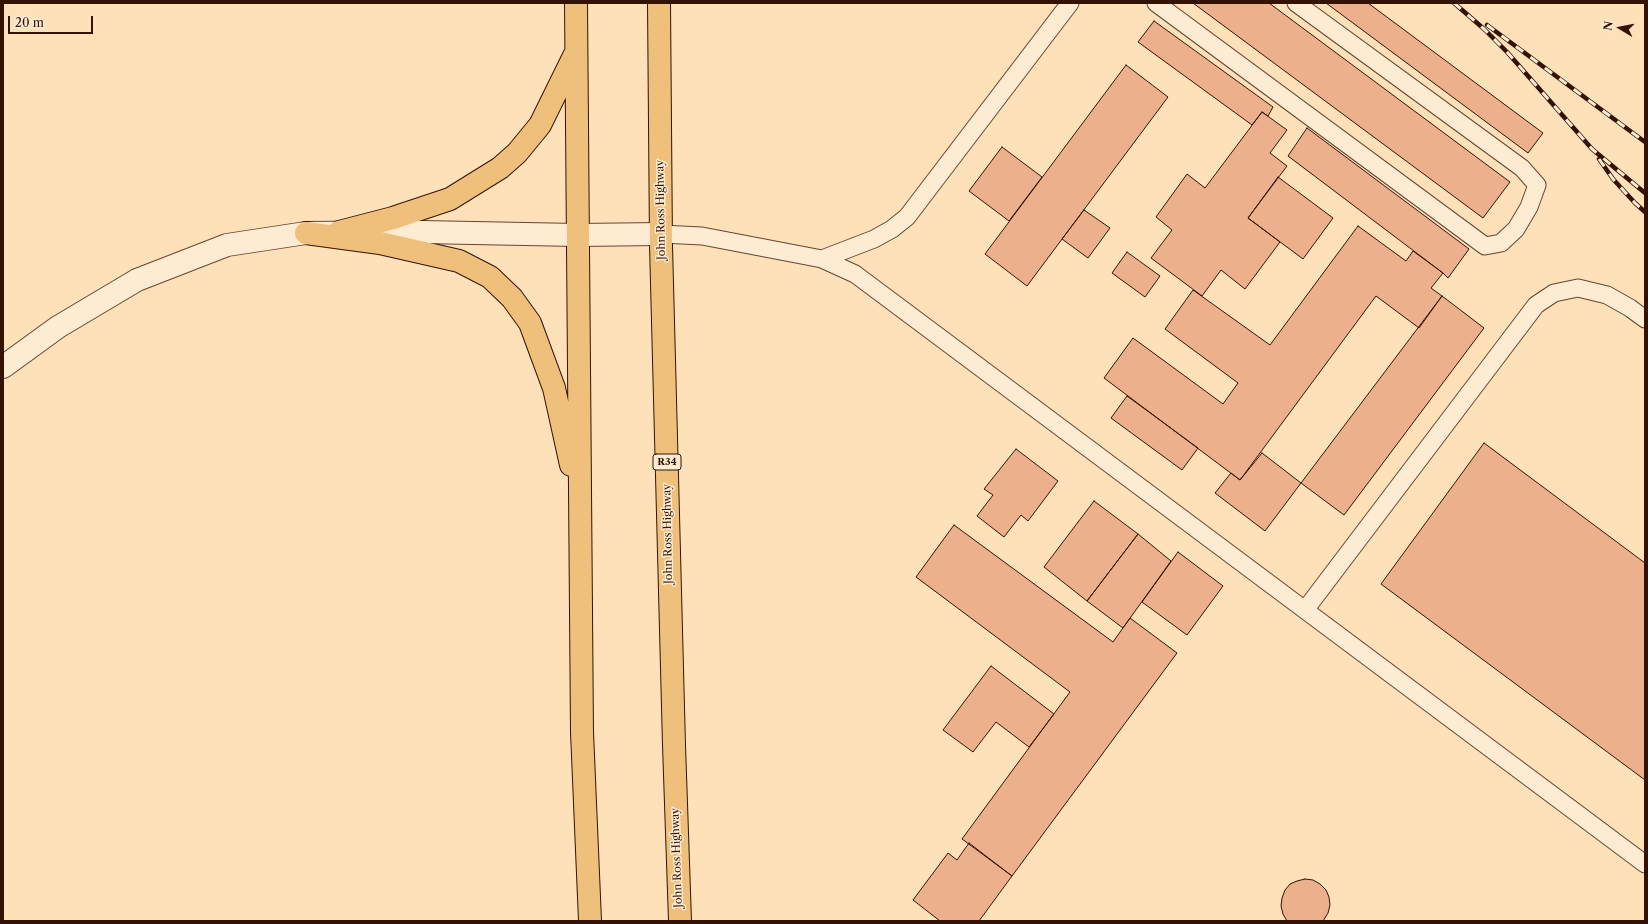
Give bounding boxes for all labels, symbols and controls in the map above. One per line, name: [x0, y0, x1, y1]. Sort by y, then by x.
scale bar: [10, 8, 95, 34]
north arrow: [1600, 8, 1640, 48]
text: 20 m: [15, 15, 44, 30]
text: N: [1600, 20, 1616, 32]
street label: John Ross Highway: [654, 160, 668, 260]
road number: R34: [653, 454, 681, 470]
street label: John Ross Highway: [661, 484, 675, 584]
street label: John Ross Highway: [669, 808, 685, 908]

